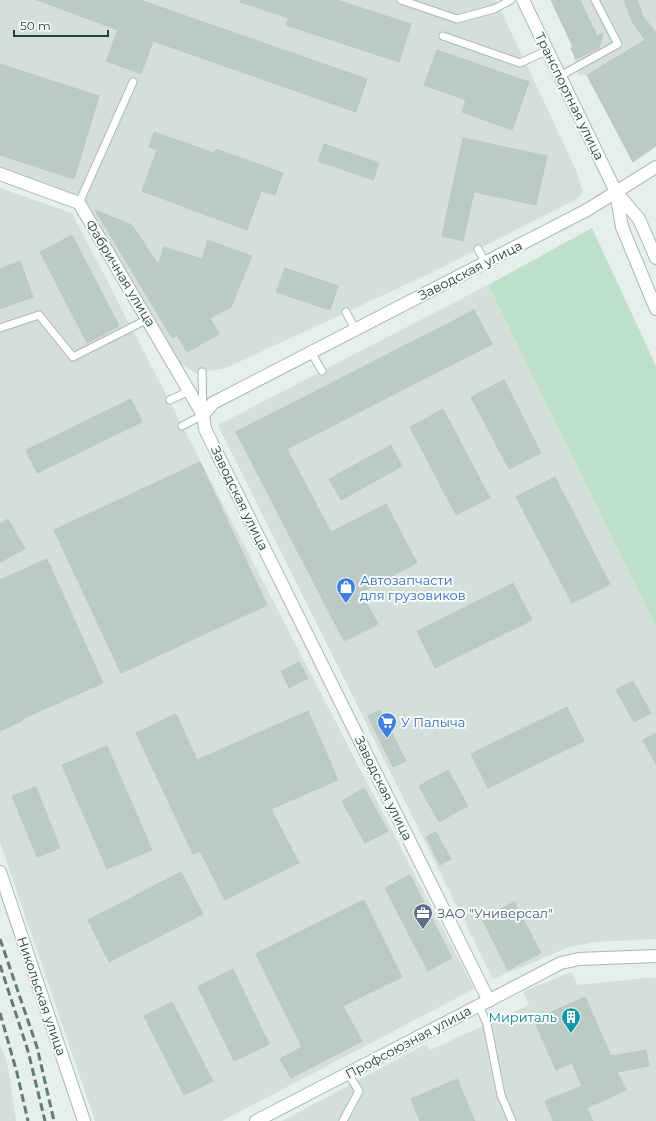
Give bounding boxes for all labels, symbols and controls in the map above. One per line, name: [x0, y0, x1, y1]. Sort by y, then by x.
scale bar: [14, 12, 108, 38]
text: 50 m: [20, 18, 51, 33]
street label: Транспортная улица: [532, 30, 608, 162]
street label: Фабричная улица: [83, 217, 159, 329]
street label: Заводская улица: [415, 237, 525, 303]
street label: Заводская улица: [208, 443, 272, 553]
place label: Автозапчасти для грузовиков: [360, 572, 466, 603]
shop icon: Автозапчасти для грузовиков: [335, 576, 357, 604]
supermarket icon: У Палыча: [376, 711, 398, 739]
place label: У Палыча: [401, 714, 465, 730]
street label: Заводская улица: [352, 733, 416, 843]
office icon: ЗАО "Универсал": [412, 902, 434, 930]
place label: ЗАО "Универсал": [437, 905, 553, 921]
street label: Никольская улица: [14, 934, 70, 1058]
street label: Профсоюзная улица: [342, 1002, 474, 1082]
building icon: Мириталь: [560, 1006, 582, 1034]
place label: Мириталь: [488, 1009, 557, 1025]

